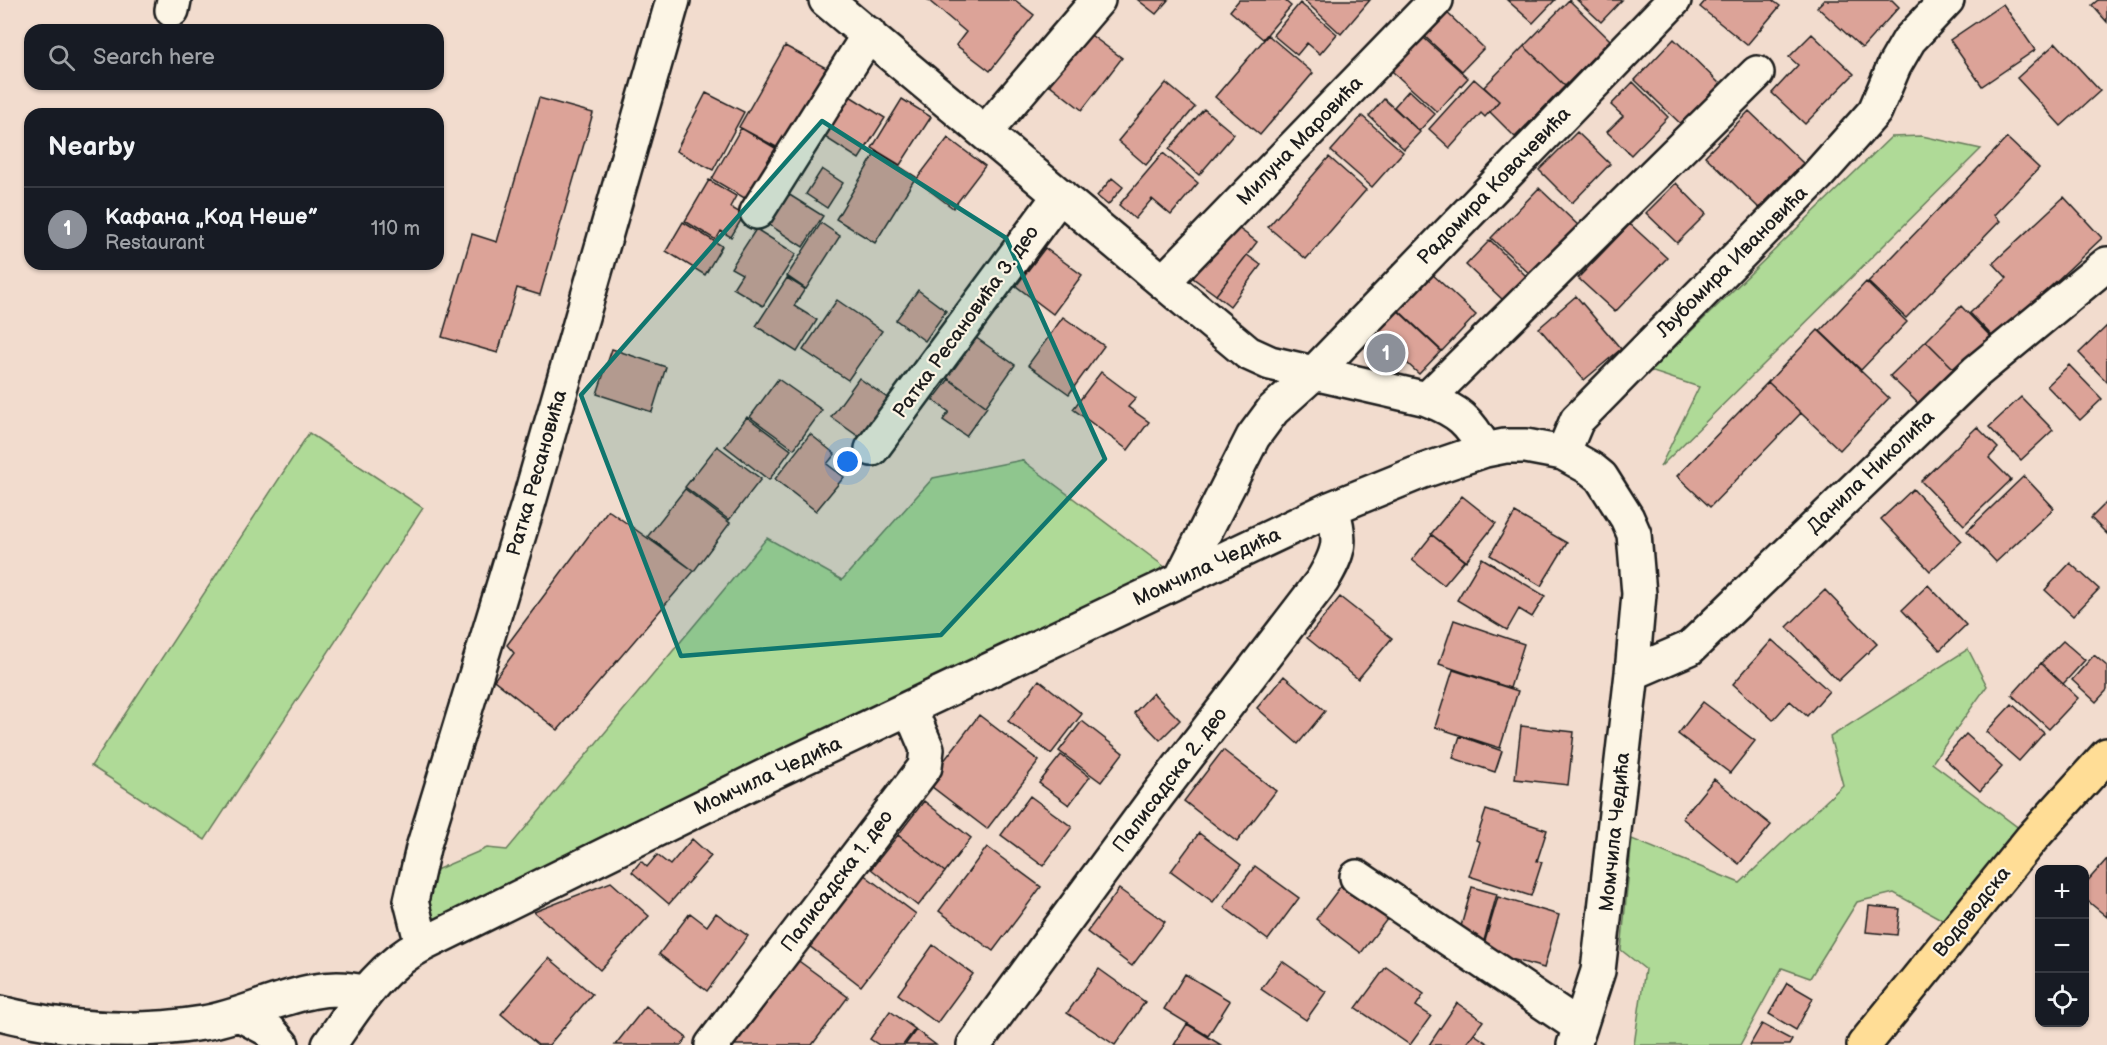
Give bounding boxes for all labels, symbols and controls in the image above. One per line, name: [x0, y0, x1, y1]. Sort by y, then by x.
search box: [24, 24, 444, 90]
icon: search: [45, 41, 78, 74]
text: Search here: [93, 44, 215, 71]
street label: Милуна Маровића: [1232, 71, 1368, 211]
street label: Радомира Ковачевића: [1412, 102, 1576, 270]
text: Nearby: [48, 132, 135, 163]
street label: Љубомира Ивановића: [1650, 181, 1813, 344]
text: Кафана „Код Неше”: [105, 204, 318, 231]
text: 1: [63, 217, 72, 241]
text: 110 m: [371, 217, 420, 241]
street label: Ратка Ресановића 3. део: [888, 221, 1044, 423]
text: Restaurant: [105, 231, 205, 255]
pin: 1: [1366, 330, 1406, 376]
street label: Ратка Ресановића: [502, 387, 572, 559]
street label: Данила Николића: [1802, 405, 1940, 539]
your location: [833, 447, 862, 476]
street label: Момчила Чедића: [1129, 522, 1285, 612]
street label: Палисадска 2. део: [1108, 703, 1232, 857]
street label: Момчила Чедића: [690, 731, 846, 821]
street label: Момчила Чедића: [1595, 751, 1635, 913]
street label: Палисадска 1. део: [776, 805, 898, 957]
street label: Водоводска: [1928, 862, 2016, 962]
map controls: [2035, 865, 2089, 1027]
button: +: [2035, 865, 2089, 919]
button: −: [2035, 919, 2089, 973]
button: locate: [2035, 973, 2089, 1027]

